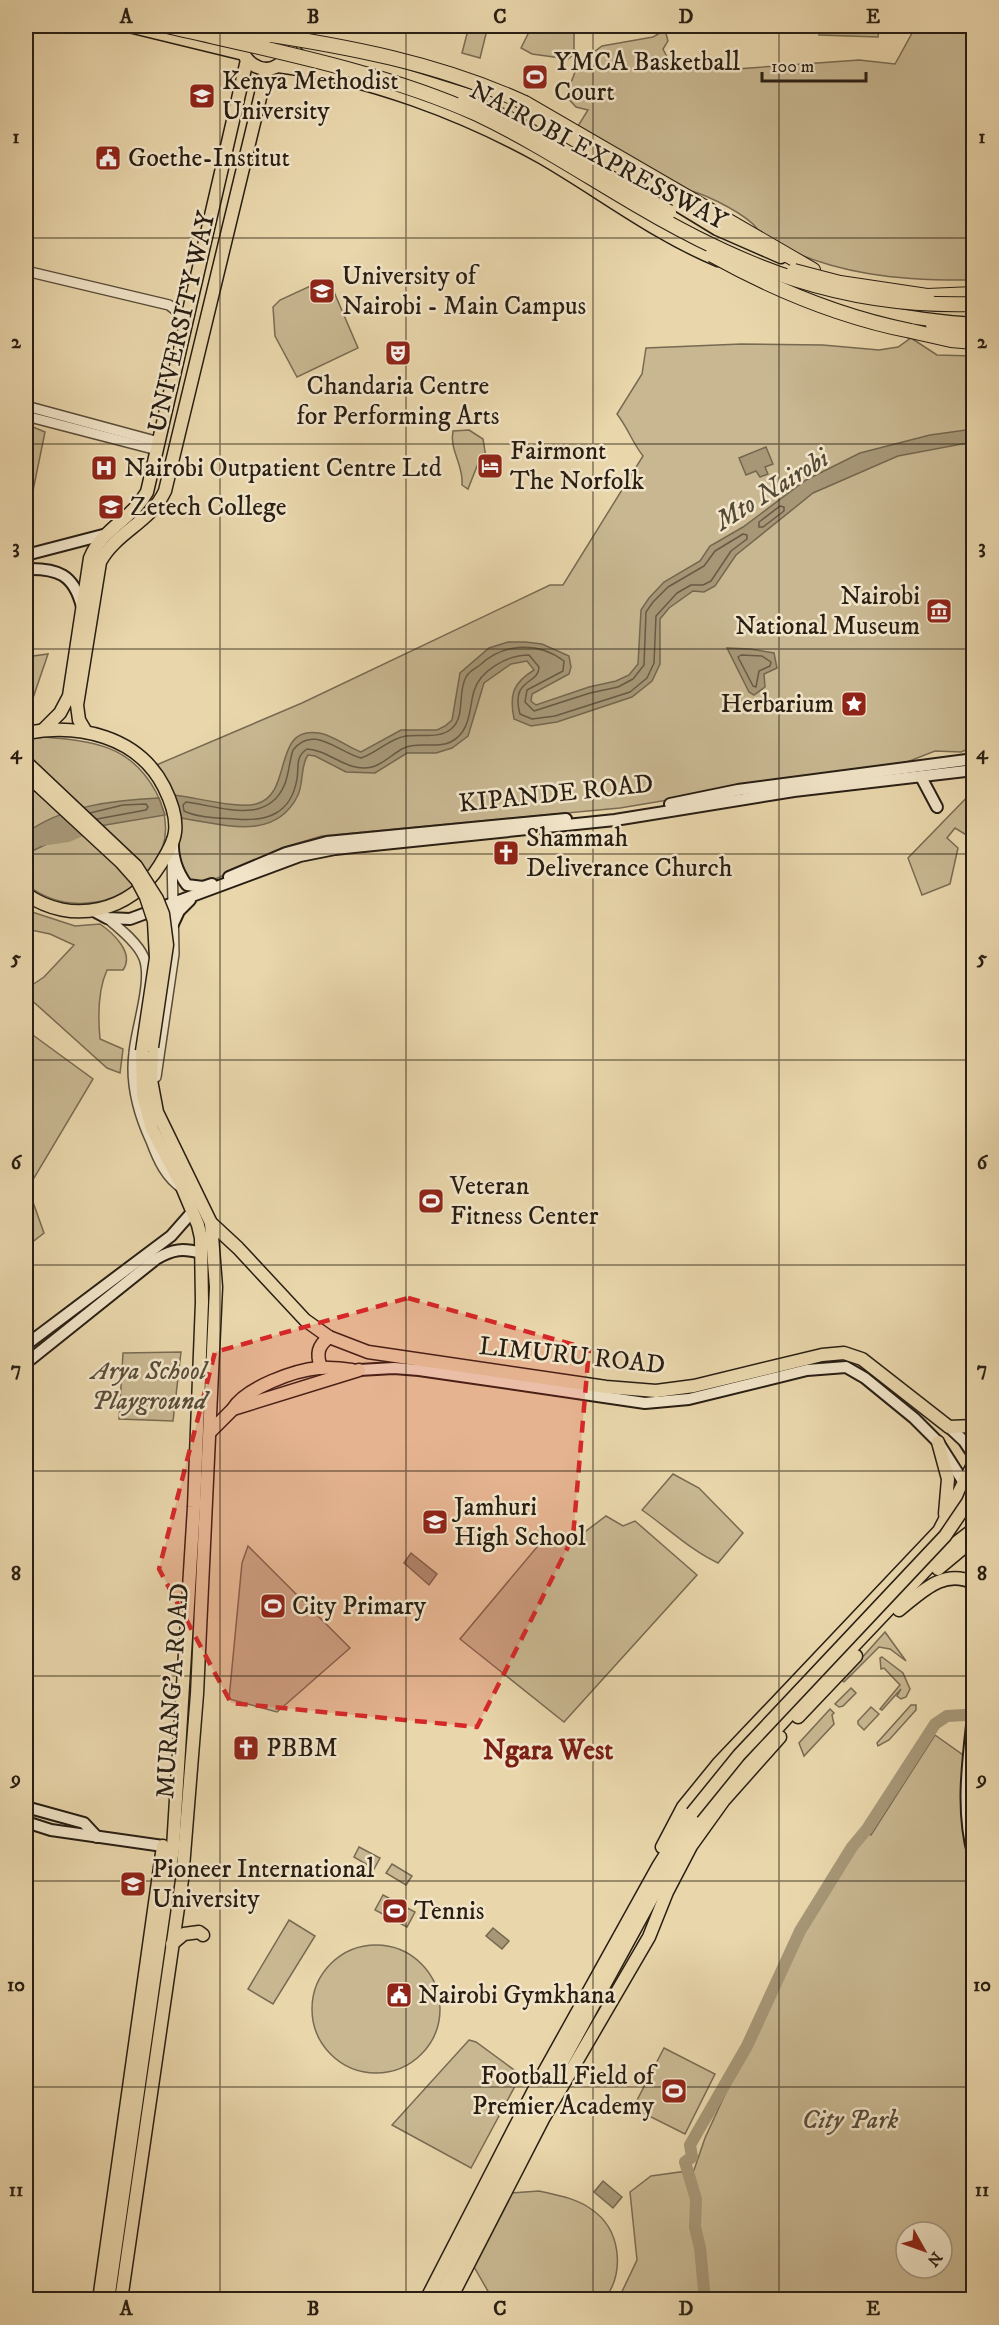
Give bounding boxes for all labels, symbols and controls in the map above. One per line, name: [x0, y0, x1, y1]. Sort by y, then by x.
text: A: [119, 5, 134, 30]
text: B: [307, 5, 319, 30]
text: C: [493, 5, 507, 30]
text: D: [679, 5, 694, 30]
text: E: [866, 5, 880, 30]
scale bar: [762, 45, 866, 83]
place label: YMCA Basketball Court: [554, 46, 740, 109]
text: 100 m: [771, 56, 814, 78]
sports icon: YMCA Basketball Court: [520, 62, 550, 92]
place label: Kenya Methodist University: [222, 65, 399, 128]
street label: NAIROBI EXPRESSWAY: [464, 74, 733, 238]
school or university icon: Kenya Methodist University: [187, 81, 217, 111]
text: 1: [12, 125, 20, 150]
text: 1: [978, 125, 986, 150]
place label: Goethe-Institut: [128, 142, 290, 175]
public building icon: Goethe-Institut: [93, 143, 123, 173]
street label: UNIVERSITY WAY: [141, 208, 224, 436]
place label: University of Nairobi - Main Campus: [342, 260, 586, 323]
school or university icon: University of Nairobi - Main Campus: [307, 276, 337, 306]
text: 2: [11, 330, 22, 355]
text: 2: [977, 330, 988, 355]
theatre icon: Chandaria Centre for Performing Arts: [383, 338, 413, 368]
place label: Chandaria Centre for Performing Arts: [297, 370, 499, 433]
place label: Fairmont The Norfolk: [510, 435, 644, 498]
water label: Mto Nairobi: [707, 441, 837, 539]
hotel icon: Fairmont The Norfolk: [475, 451, 505, 481]
place label: Nairobi Outpatient Centre Ltd: [124, 452, 442, 485]
hospital icon: Nairobi Outpatient Centre Ltd: [89, 453, 119, 483]
place label: Zetech College: [130, 491, 287, 524]
school or university icon: Zetech College: [96, 492, 126, 522]
text: 3: [12, 535, 20, 560]
text: 3: [978, 535, 986, 560]
place label: Nairobi National Museum: [735, 580, 920, 643]
museum icon: Nairobi National Museum: [924, 596, 954, 626]
place label: Herbarium: [721, 688, 834, 721]
place icon: Herbarium: [839, 689, 869, 719]
text: 4: [10, 741, 23, 766]
text: 4: [976, 741, 989, 766]
street label: KIPANDE ROAD: [457, 767, 655, 821]
place label: Shammah Deliverance Church: [526, 822, 733, 885]
church icon: Shammah Deliverance Church: [491, 838, 521, 868]
text: 5: [10, 946, 21, 971]
text: 5: [976, 946, 987, 971]
text: 6: [11, 1151, 23, 1176]
text: 6: [977, 1151, 989, 1176]
place label: Veteran Fitness Center: [449, 1170, 599, 1233]
sports icon: Veteran Fitness Center: [416, 1186, 446, 1216]
street label: LIMURU ROAD: [477, 1330, 667, 1382]
park label: Arya School Playground: [89, 1355, 210, 1418]
text: 7: [11, 1357, 21, 1382]
text: 7: [977, 1357, 987, 1382]
place label: Jamhuri High School: [452, 1491, 586, 1554]
school or university icon: Jamhuri High School: [420, 1507, 450, 1537]
text: 8: [11, 1562, 21, 1587]
text: 8: [977, 1562, 987, 1587]
street label: MURANG'A ROAD: [149, 1582, 197, 1800]
place label: City Primary: [292, 1590, 427, 1623]
sports icon: City Primary: [258, 1591, 288, 1621]
place label: PBBM: [266, 1732, 338, 1765]
church icon: PBBM: [231, 1733, 261, 1763]
district label: Ngara West: [483, 1733, 613, 1768]
text: 9: [9, 1767, 21, 1792]
text: 9: [975, 1767, 987, 1792]
place label: Pioneer International University: [152, 1853, 375, 1916]
school or university icon: Pioneer International University: [118, 1869, 148, 1899]
place label: Tennis: [414, 1895, 484, 1928]
sports icon: Tennis: [380, 1896, 410, 1926]
text: 10: [7, 1973, 25, 1998]
text: 10: [973, 1973, 991, 1998]
place label: Nairobi Gymkhana: [418, 1979, 616, 2012]
public building icon: Nairobi Gymkhana: [384, 1980, 414, 2010]
place label: Football Field of Premier Academy: [472, 2060, 658, 2123]
sports icon: Football Field of Premier Academy: [659, 2076, 689, 2106]
park label: City Park: [802, 2104, 898, 2137]
text: 11: [9, 2178, 23, 2203]
text: 11: [975, 2178, 989, 2203]
north arrow: [894, 2220, 954, 2280]
text: N: [923, 2248, 947, 2270]
text: A: [119, 2297, 134, 2322]
text: B: [307, 2297, 319, 2322]
text: C: [493, 2297, 507, 2322]
text: D: [679, 2297, 694, 2322]
text: E: [866, 2297, 880, 2322]

